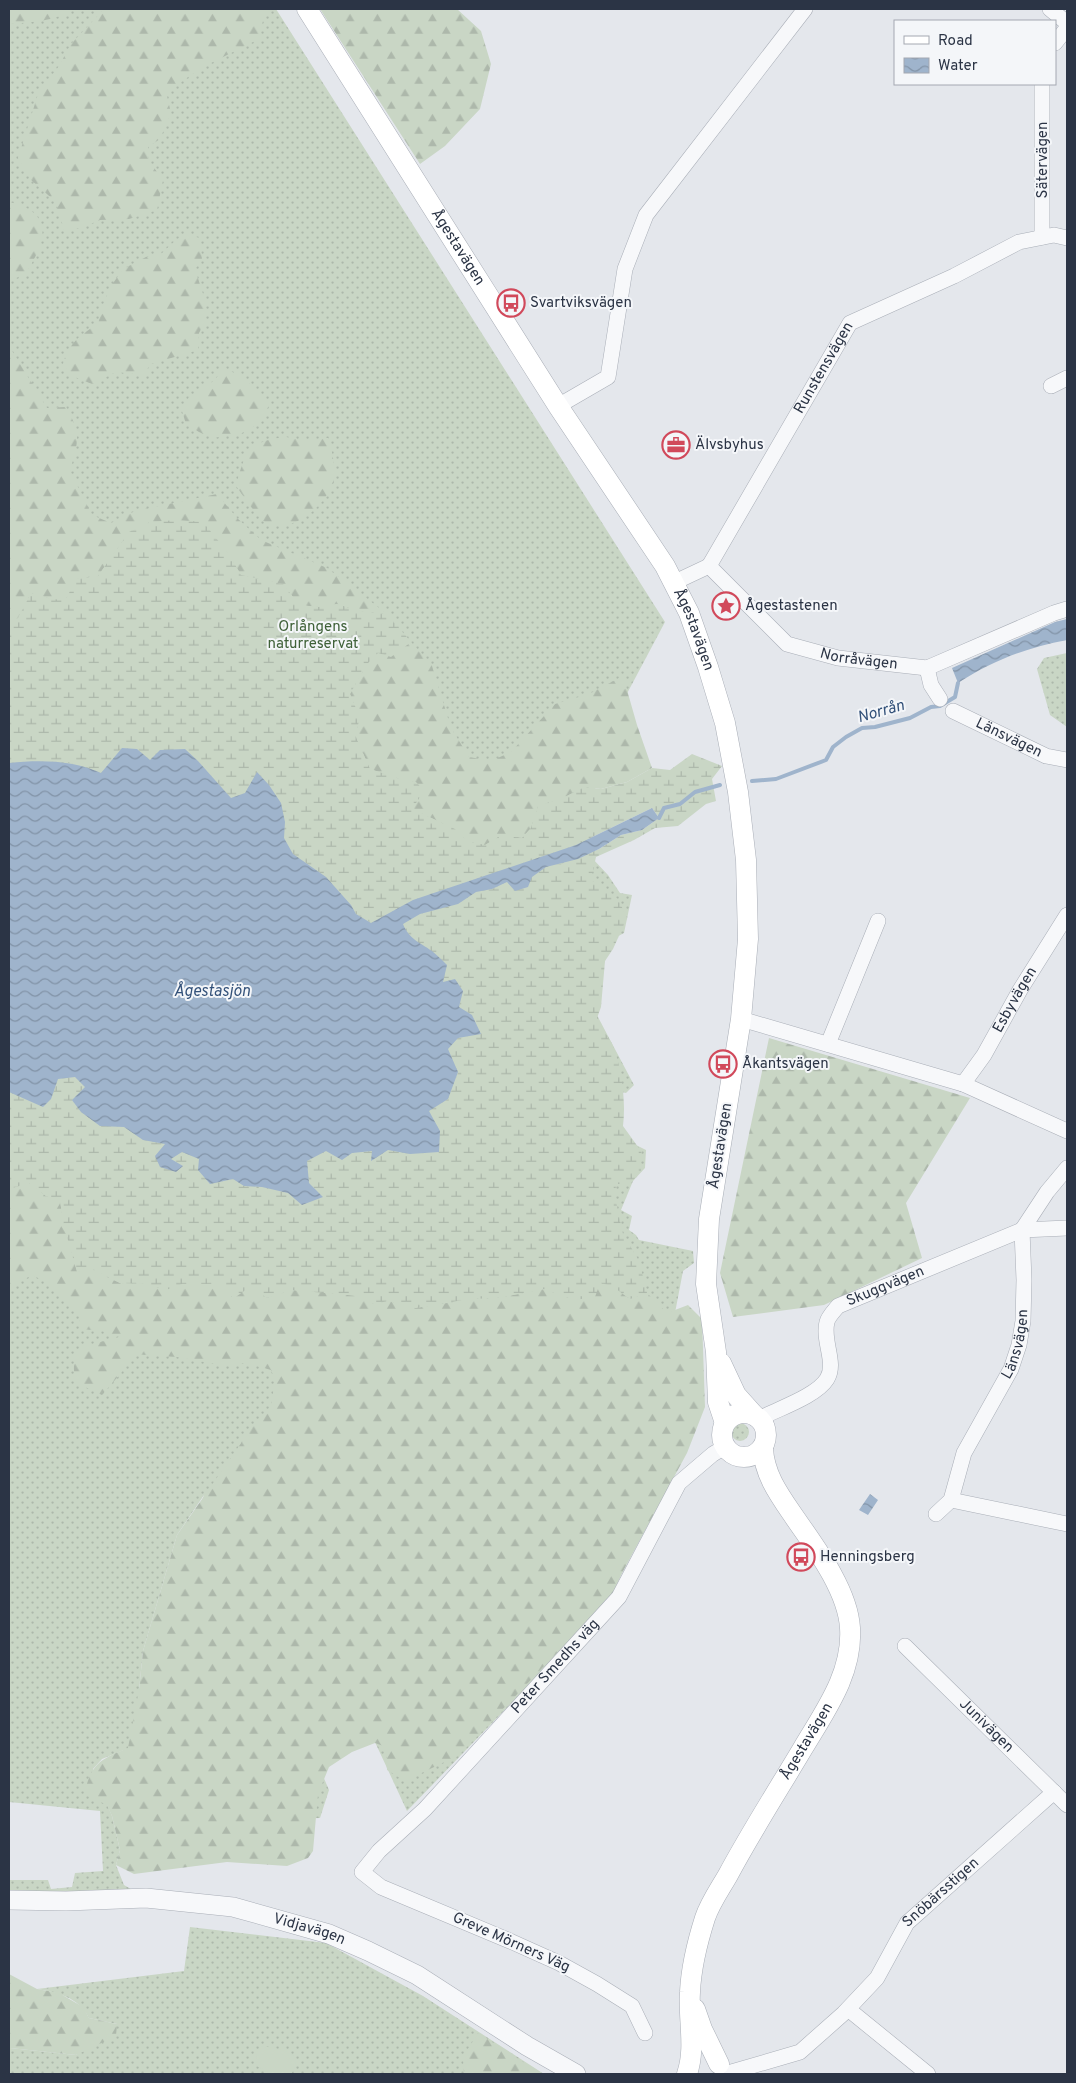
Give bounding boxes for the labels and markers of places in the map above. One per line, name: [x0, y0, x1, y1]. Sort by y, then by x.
bus stop icon: Svartviksvägen: [496, 288, 526, 318]
place label: Svartviksvägen: [530, 294, 632, 313]
office icon: Älvsbyhus: [661, 430, 691, 460]
place label: Älvsbyhus: [695, 435, 764, 455]
place icon: Ågestastenen: [711, 591, 741, 621]
place label: Ågestastenen: [745, 597, 838, 616]
bus stop icon: Åkantsvägen: [708, 1049, 738, 1079]
place label: Åkantsvägen: [742, 1055, 829, 1074]
bus stop icon: Henningsberg: [786, 1542, 816, 1572]
place label: Henningsberg: [820, 1548, 915, 1567]

